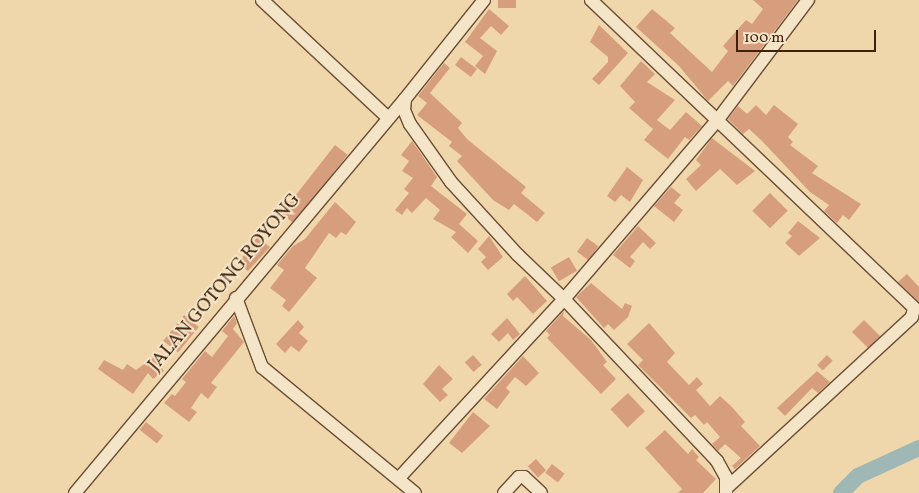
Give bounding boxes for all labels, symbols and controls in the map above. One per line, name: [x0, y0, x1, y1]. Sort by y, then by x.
scale bar: [739, 20, 879, 52]
text: 100 m: [744, 28, 784, 49]
street label: JALAN GOTONG ROYONG: [144, 189, 306, 377]

